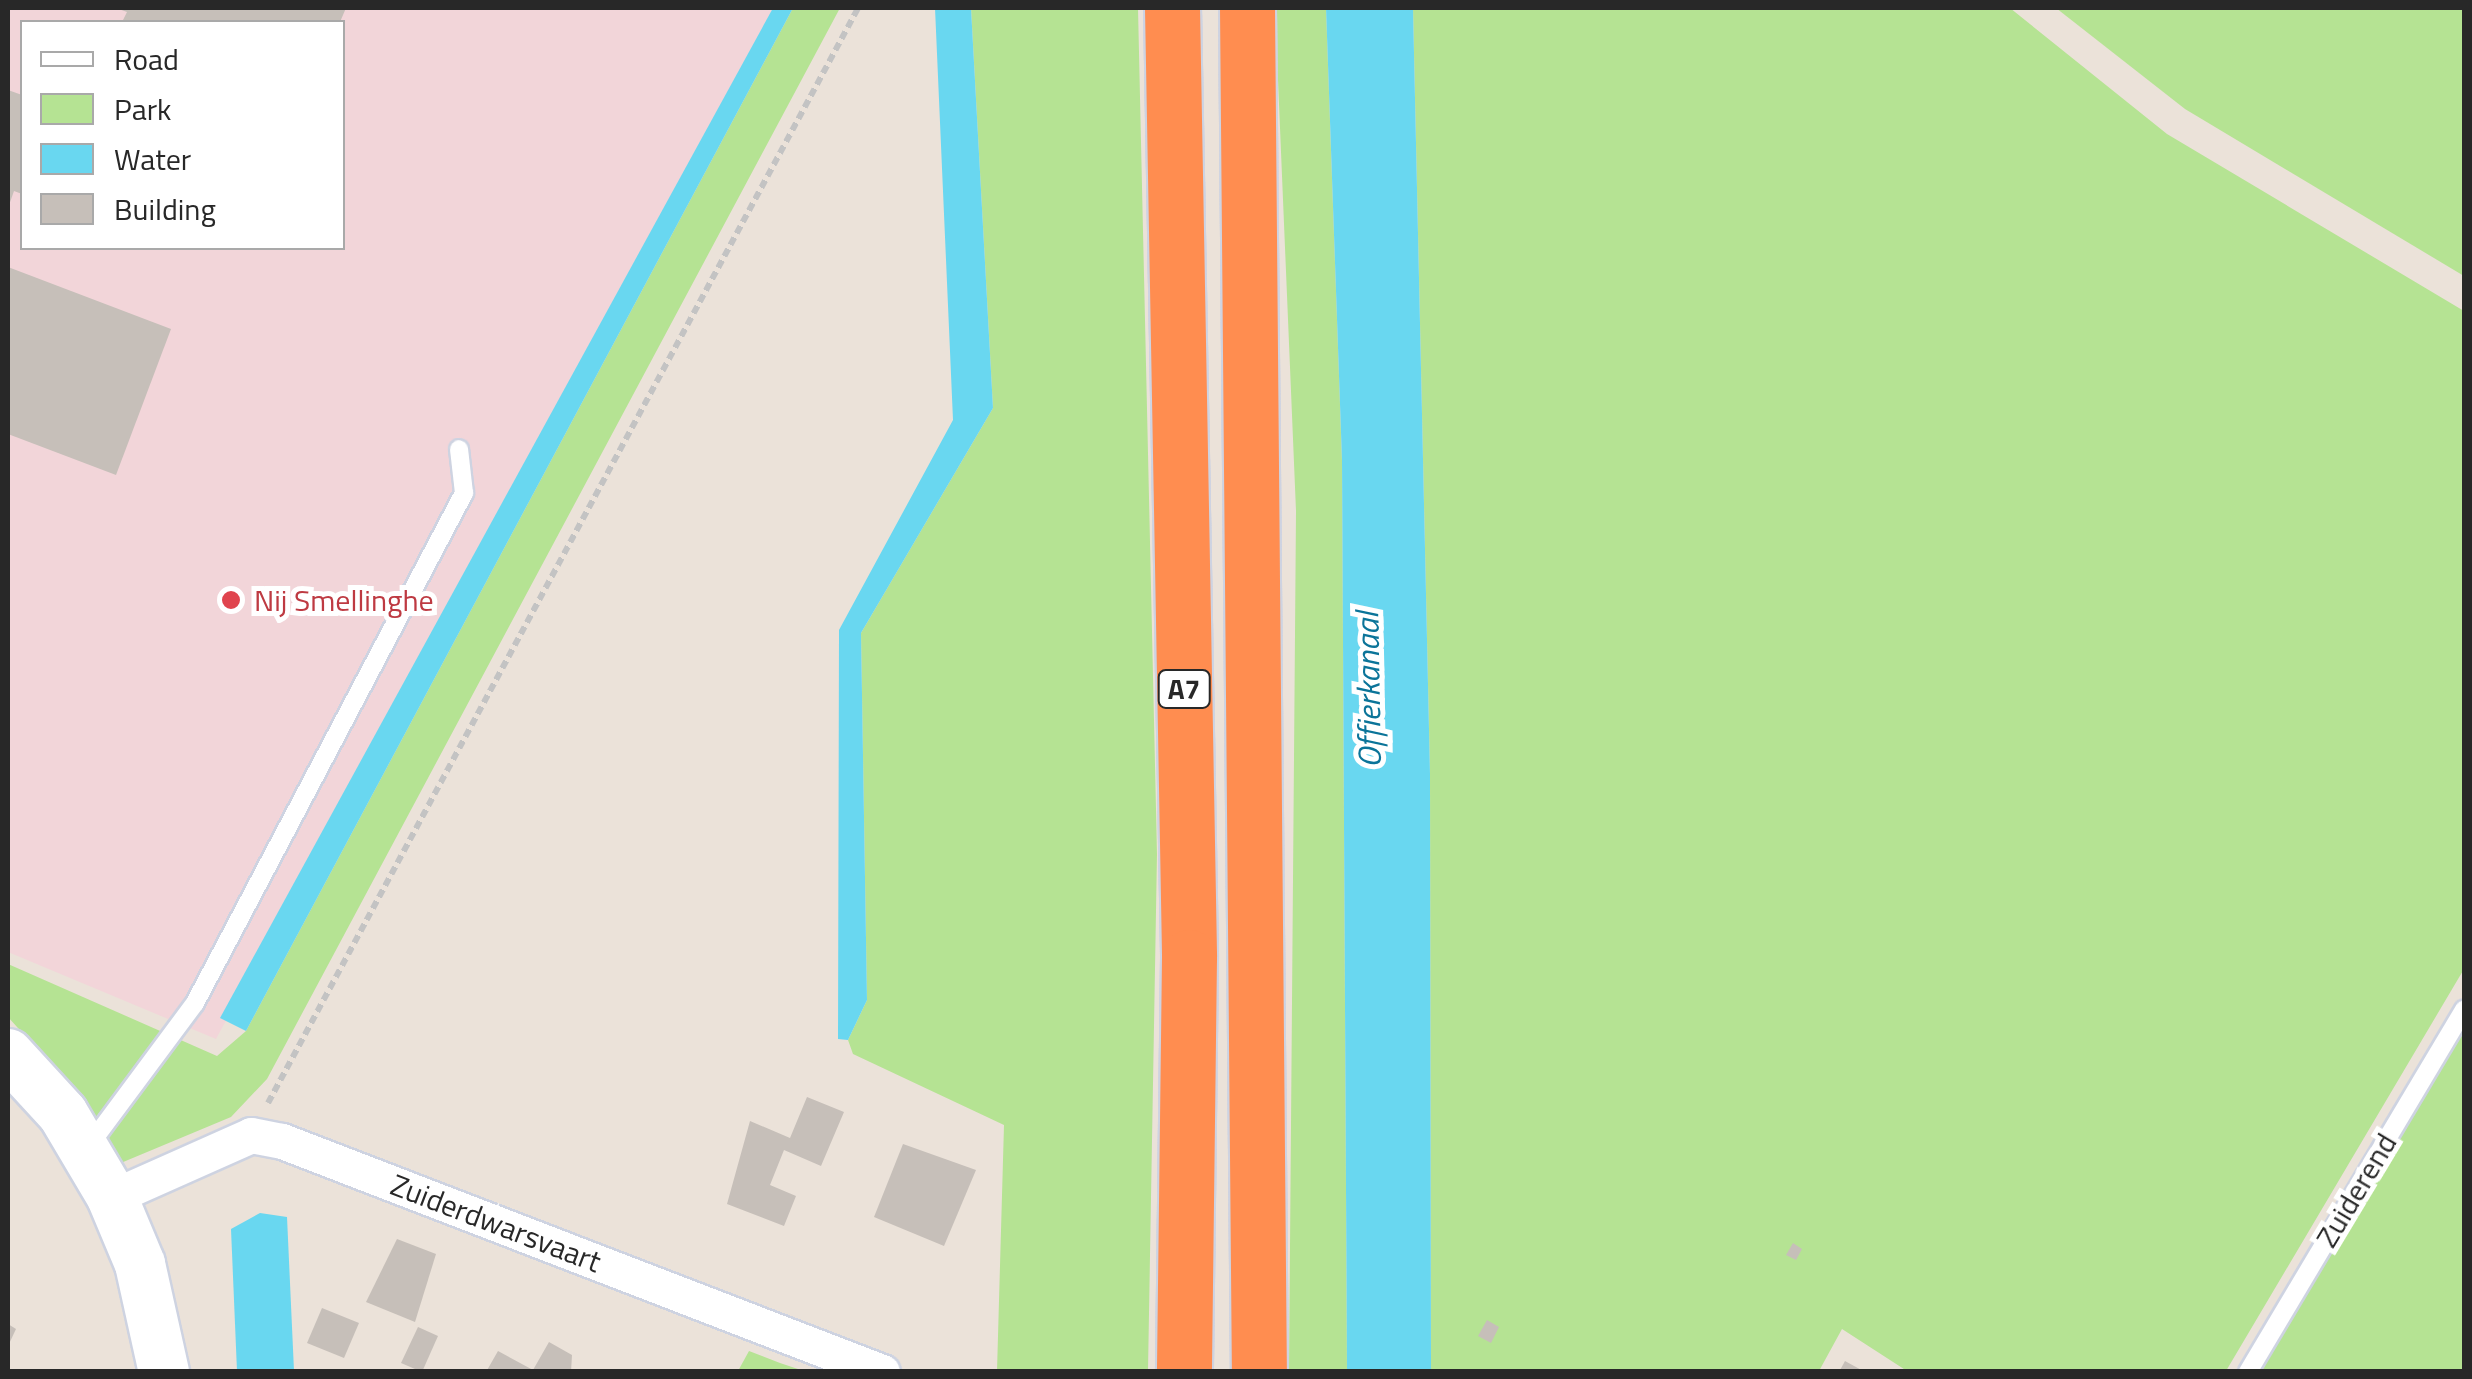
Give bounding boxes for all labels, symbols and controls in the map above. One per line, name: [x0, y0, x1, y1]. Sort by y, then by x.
legend: [20, 20, 345, 250]
text: Road: [114, 36, 179, 82]
text: Park: [114, 86, 171, 132]
text: Water: [114, 136, 191, 182]
text: Building: [114, 186, 216, 232]
place label: Nij Smellinghe: [254, 582, 434, 618]
marker: Nij Smellinghe: [218, 587, 244, 613]
water label: Offierkanaal: [1347, 612, 1389, 768]
road number: A7: [1156, 666, 1212, 712]
street label: Zuiderend: [2308, 1127, 2404, 1253]
street label: Zuiderdwarsvaart: [386, 1166, 606, 1280]

